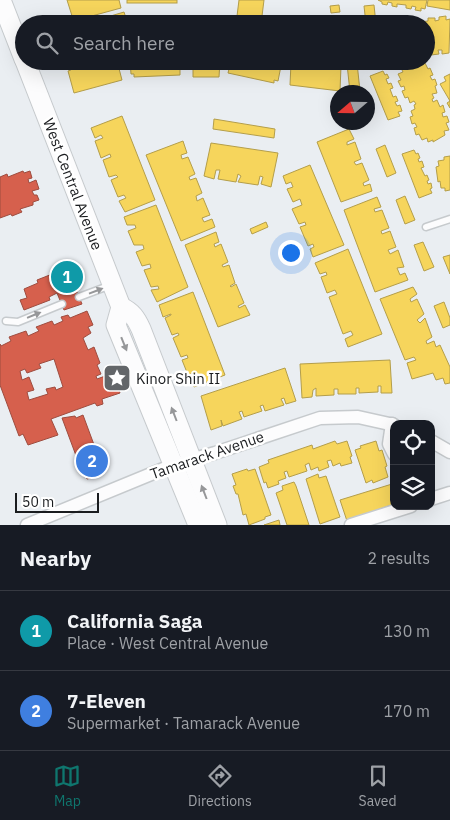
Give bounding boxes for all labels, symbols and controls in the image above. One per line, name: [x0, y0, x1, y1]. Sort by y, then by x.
search box: [15, 15, 435, 70]
icon: search: [33, 29, 61, 57]
text: Search here: [73, 31, 175, 55]
north arrow: [330, 85, 375, 130]
street label: West Central Avenue: [39, 115, 107, 253]
your location: [278, 240, 304, 266]
pin: 1: [51, 258, 83, 296]
one-way arrow: [89, 287, 104, 295]
one-way arrow: [27, 310, 41, 318]
one-way arrow: [120, 337, 128, 352]
place icon: Kinor Shin II: [102, 363, 132, 393]
place label: Kinor Shin II: [136, 369, 220, 388]
one-way arrow: [169, 407, 177, 421]
map controls: [390, 420, 435, 510]
button: locate: [390, 420, 435, 465]
street label: Tamarack Avenue: [148, 427, 266, 483]
pin: 2: [76, 442, 108, 480]
button: layers: [390, 465, 435, 510]
one-way arrow: [200, 484, 208, 499]
scale bar: [15, 490, 99, 513]
text: 50 m: [22, 493, 54, 511]
text: Nearby: [20, 544, 91, 572]
text: 2 results: [367, 548, 430, 568]
text: California Saga: [67, 609, 203, 633]
text: 1: [31, 621, 41, 641]
text: 130 m: [383, 621, 430, 641]
text: Place · West Central Avenue: [67, 633, 268, 653]
text: 7-Eleven: [67, 689, 146, 713]
text: 2: [31, 701, 41, 721]
text: 170 m: [383, 701, 430, 721]
text: Supermarket · Tamarack Avenue: [67, 713, 300, 733]
tab: Map: [53, 762, 81, 810]
tab: Directions: [188, 762, 252, 810]
tab: Saved: [359, 762, 397, 810]

